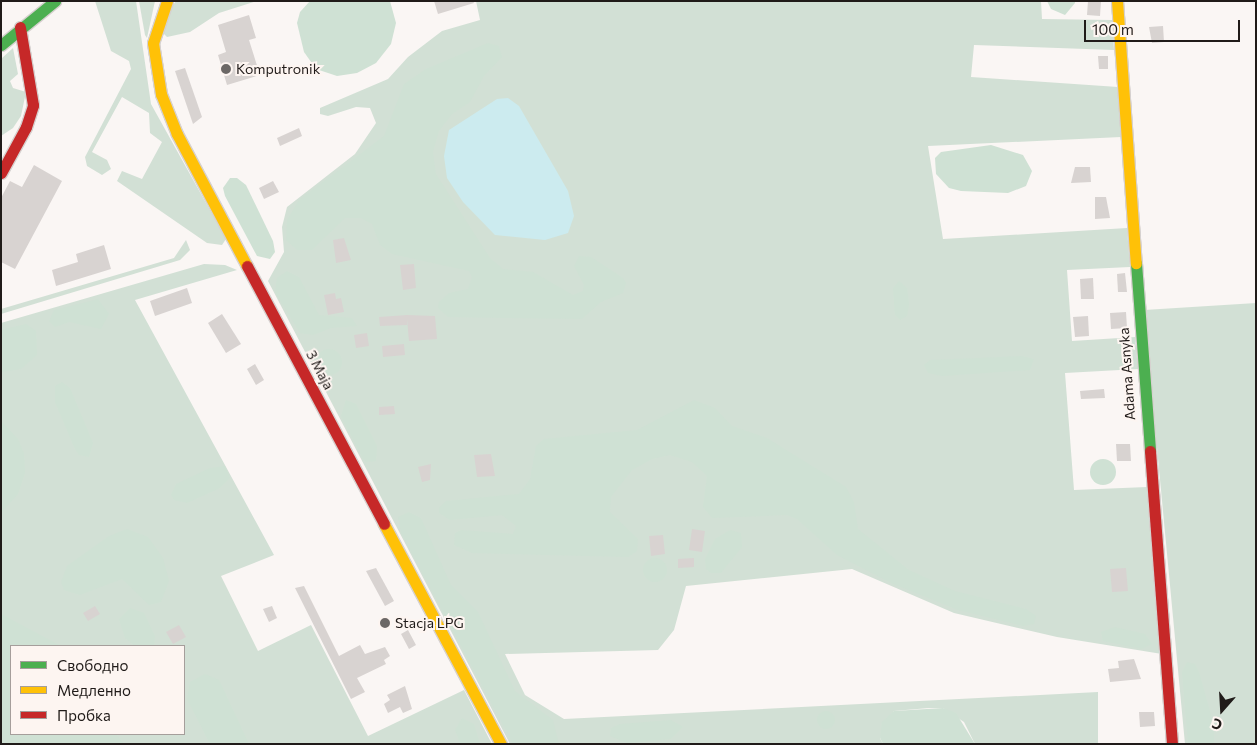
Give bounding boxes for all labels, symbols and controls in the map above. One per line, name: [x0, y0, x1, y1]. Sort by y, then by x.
scale bar: [1087, 10, 1243, 42]
text: 100 m: [1092, 20, 1134, 38]
place label: Komputronik: [236, 61, 320, 77]
marker: Komputronik: [220, 63, 232, 75]
street label: Adama Asnyka: [1115, 327, 1139, 421]
street label: 3 Maja: [303, 347, 337, 393]
place label: Stacja LPG: [395, 615, 464, 631]
marker: Stacja LPG: [379, 617, 391, 629]
legend: [10, 645, 185, 735]
text: Свободно: [57, 656, 128, 674]
text: Медленно: [57, 681, 131, 699]
north arrow: [1197, 685, 1247, 735]
text: Пробка: [57, 706, 111, 724]
text: С: [1210, 715, 1224, 734]

